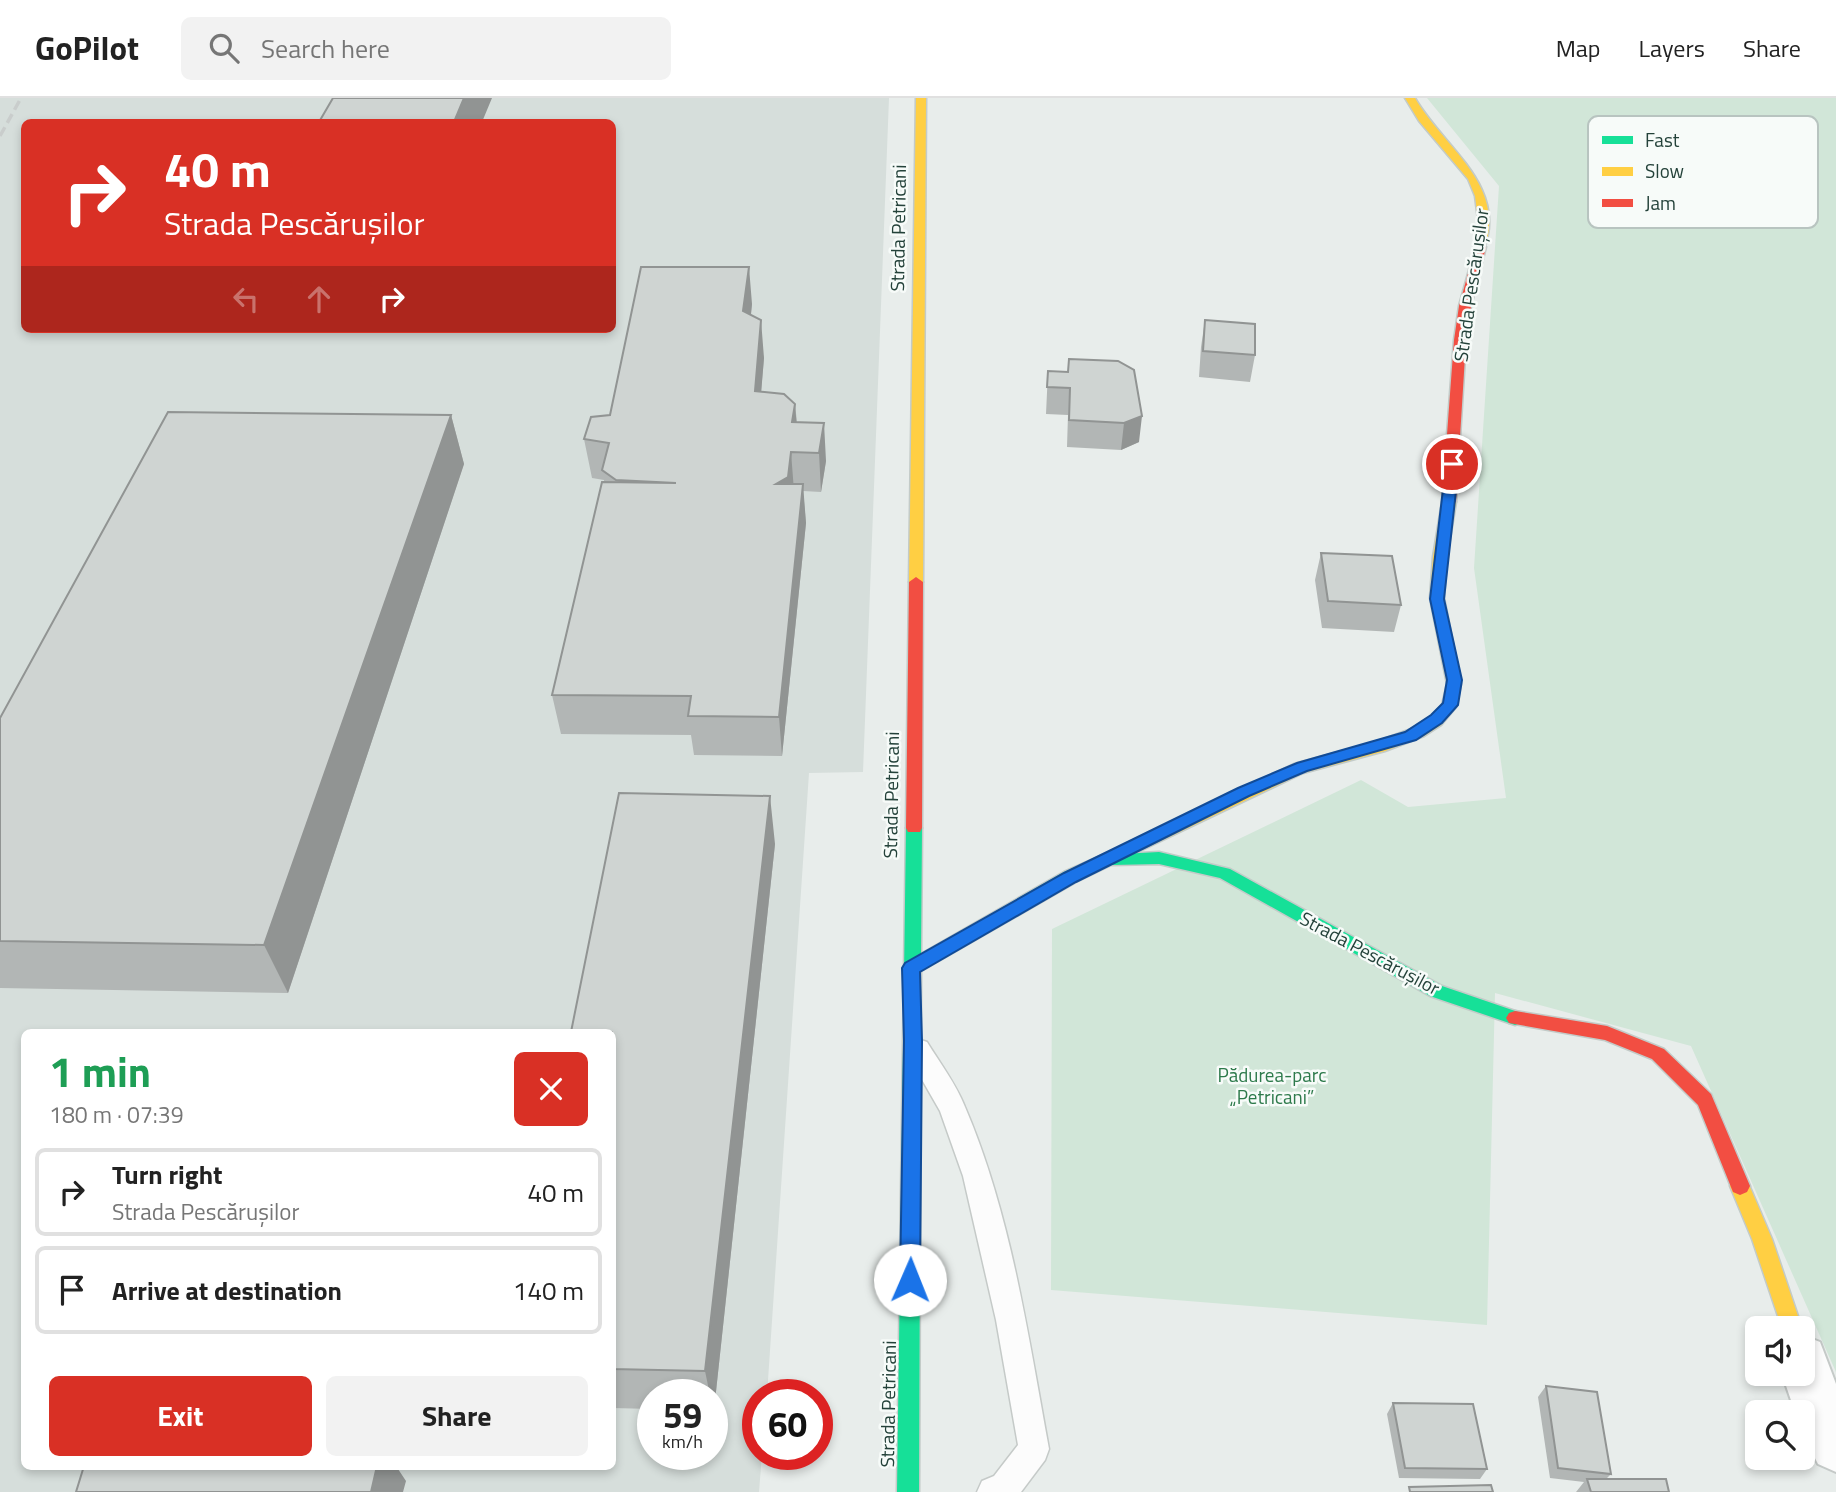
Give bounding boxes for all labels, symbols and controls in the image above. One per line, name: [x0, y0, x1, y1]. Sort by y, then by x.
search box: [181, 17, 671, 80]
text: GoPilot: [35, 23, 139, 73]
icon: search: [205, 29, 243, 67]
text: Search here: [261, 29, 390, 68]
text: Map: [1556, 30, 1601, 66]
text: Layers: [1639, 30, 1705, 66]
text: Share: [1743, 30, 1801, 66]
legend: [1588, 116, 1818, 228]
text: Fast: [1645, 125, 1680, 154]
text: 40 m: [164, 131, 271, 206]
icon: right: [49, 147, 140, 238]
text: Slow: [1645, 156, 1684, 185]
street label: Strada Petricani: [882, 164, 913, 292]
text: Jam: [1645, 188, 1676, 217]
text: Strada Pescărușilor: [164, 199, 425, 247]
street label: Strada Pescărușilor: [1445, 206, 1496, 364]
icon: left: [227, 280, 265, 318]
icon: ahead: [300, 280, 338, 318]
icon: right: [373, 280, 411, 318]
pin: [1422, 434, 1482, 494]
icon: arrive: [1433, 445, 1471, 483]
street label: Strada Petricani: [875, 731, 906, 859]
street label: Strada Pescărușilor: [1295, 903, 1446, 1002]
text: 1 min: [49, 1039, 151, 1103]
button: close: [514, 1052, 588, 1126]
park label: Pădurea-parc „Petricani”: [1218, 1060, 1326, 1111]
text: 180 m · 07:39: [49, 1097, 184, 1132]
text: Turn right: [112, 1155, 223, 1194]
icon: right: [53, 1173, 91, 1211]
text: 40 m: [527, 1173, 584, 1212]
text: Strada Pescărușilor: [112, 1194, 299, 1229]
position arrow: [873, 1243, 947, 1317]
icon: arrive: [53, 1271, 91, 1309]
text: Arrive at destination: [112, 1271, 342, 1310]
text: 140 m: [513, 1271, 584, 1310]
map controls: [1745, 1316, 1815, 1470]
button: sound: [1745, 1316, 1815, 1386]
street label: Strada Petricani: [872, 1340, 903, 1468]
button: Exit: [49, 1376, 312, 1456]
button: Share: [326, 1376, 588, 1456]
speed limit sign: 60: [742, 1379, 833, 1470]
text: 59: [663, 1388, 702, 1442]
button: search: [1745, 1400, 1815, 1470]
text: km/h: [662, 1428, 703, 1455]

